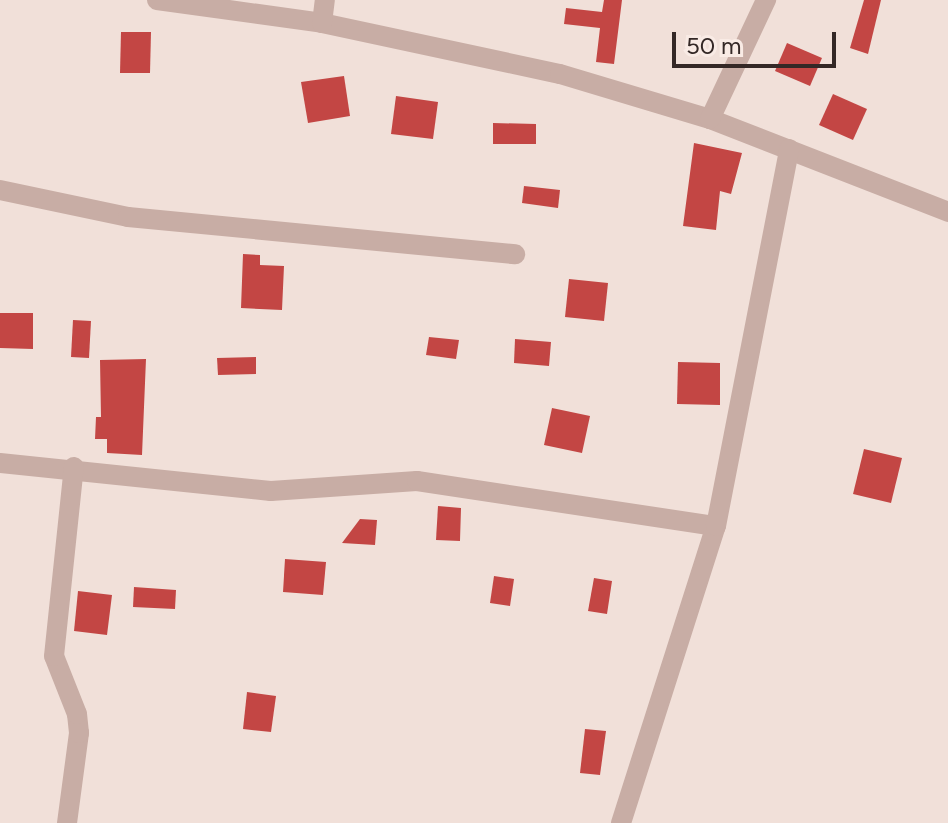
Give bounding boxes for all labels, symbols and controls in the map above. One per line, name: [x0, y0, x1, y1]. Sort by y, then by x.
scale bar: [676, 16, 840, 66]
text: 50 m: [686, 31, 742, 60]

